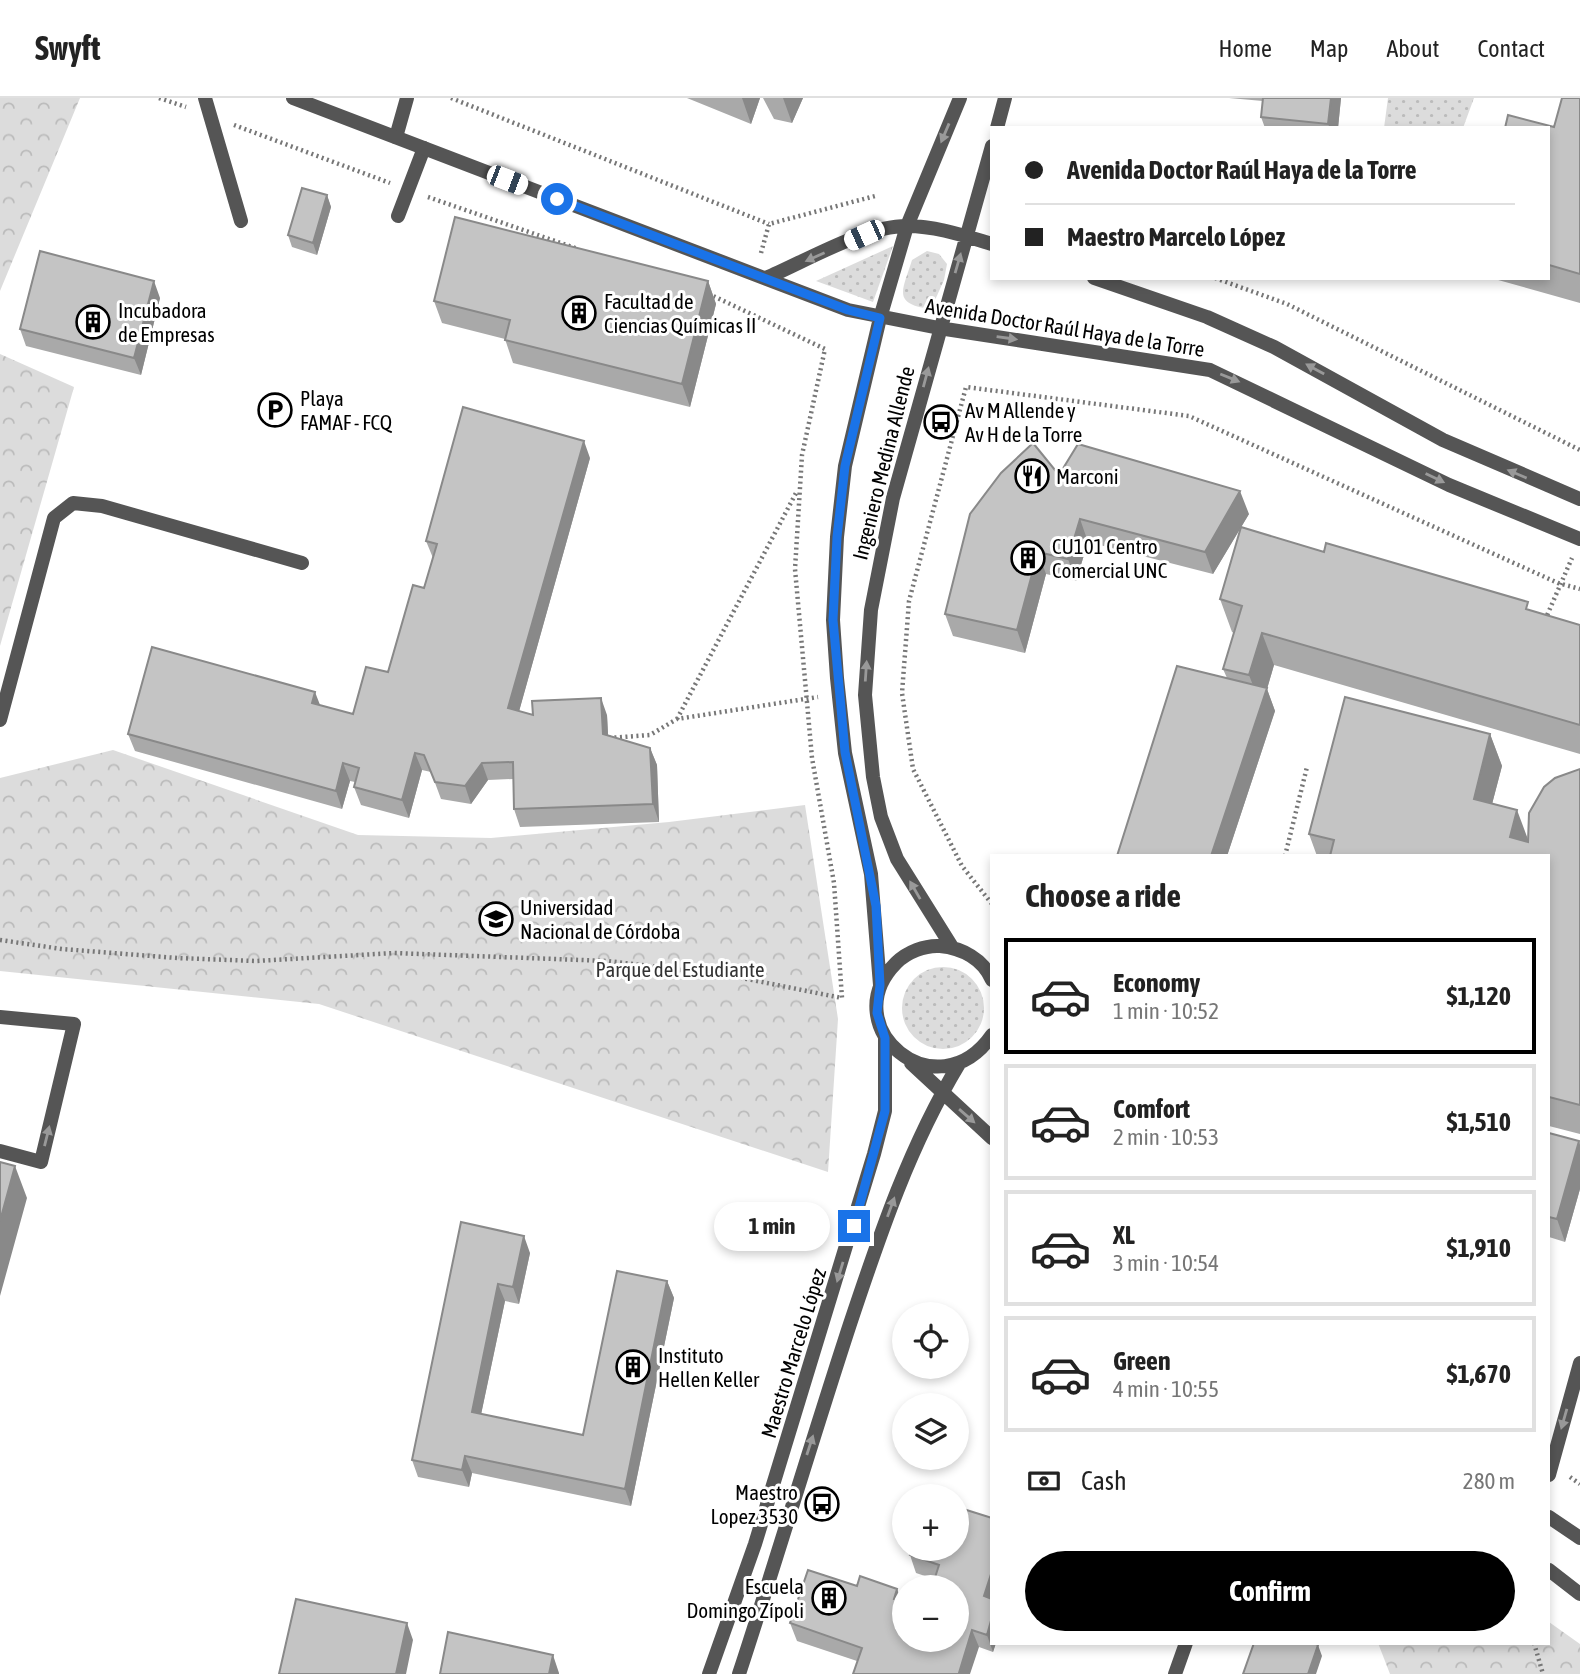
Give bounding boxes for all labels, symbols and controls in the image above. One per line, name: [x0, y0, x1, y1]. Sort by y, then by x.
text: Swyft: [35, 29, 100, 67]
text: Home: [1218, 35, 1272, 62]
text: Map: [1310, 35, 1348, 62]
text: About: [1386, 35, 1439, 62]
text: Contact: [1477, 35, 1545, 62]
one-way arrow: [939, 123, 951, 143]
text: Avenida Doctor Raúl Haya de la Torre: [1067, 155, 1417, 185]
car: [484, 163, 531, 197]
route start: [541, 183, 573, 215]
car: [841, 217, 888, 253]
text: Maestro Marcelo López: [1067, 222, 1285, 252]
one-way arrow: [805, 251, 825, 263]
one-way arrow: [954, 252, 964, 273]
place label: Facultad de Ciencias Químicas II: [604, 289, 756, 337]
street label: Avenida Doctor Raúl Haya de la Torre: [924, 293, 1206, 361]
building icon: Facultad de Ciencias Químicas II: [560, 294, 598, 332]
place label: Incubadora de Empresas: [118, 298, 215, 346]
building icon: Incubadora de Empresas: [74, 303, 112, 341]
one-way arrow: [996, 333, 1018, 344]
one-way arrow: [1305, 363, 1325, 375]
street label: Ingeniero Medina Allende: [847, 364, 919, 562]
one-way arrow: [921, 366, 932, 388]
one-way arrow: [1220, 373, 1241, 384]
place label: Playa FAMAF - FCQ: [300, 386, 393, 434]
parking icon: Playa FAMAF - FCQ: [256, 391, 294, 429]
place label: Av M Allende y Av H de la Torre: [965, 398, 1082, 446]
bus stop icon: Av M Allende y Av H de la Torre: [922, 403, 960, 441]
restaurant icon: Marconi: [1013, 457, 1051, 495]
place label: Marconi: [1056, 464, 1119, 488]
one-way arrow: [1506, 468, 1527, 479]
one-way arrow: [1425, 473, 1445, 484]
place label: CU101 Centro Comercial UNC: [1052, 534, 1168, 582]
building icon: CU101 Centro Comercial UNC: [1009, 539, 1047, 577]
one-way arrow: [861, 660, 872, 682]
text: Choose a ride: [1025, 877, 1181, 914]
one-way arrow: [909, 880, 921, 900]
place label: Universidad Nacional de Córdoba: [520, 895, 680, 943]
school or university icon: Universidad Nacional de Córdoba: [477, 900, 515, 938]
park label: Parque del Estudiante: [596, 957, 764, 981]
icon: car: [1029, 965, 1092, 1028]
text: Economy: [1113, 968, 1200, 998]
text: $1,120: [1447, 981, 1511, 1011]
text: 1 min · 10:52: [1113, 998, 1219, 1024]
icon: car: [1029, 1091, 1092, 1154]
text: Comfort: [1113, 1094, 1190, 1124]
text: $1,510: [1447, 1107, 1511, 1137]
one-way arrow: [958, 1108, 976, 1124]
text: 2 min · 10:53: [1113, 1124, 1219, 1150]
one-way arrow: [42, 1125, 53, 1147]
one-way arrow: [886, 1196, 897, 1217]
callout: 1 min: [714, 1202, 830, 1250]
route end: [838, 1210, 870, 1242]
text: 1 min: [749, 1213, 795, 1239]
icon: car: [1029, 1217, 1092, 1280]
text: XL: [1113, 1220, 1135, 1250]
text: $1,910: [1447, 1233, 1511, 1263]
text: 3 min · 10:54: [1113, 1250, 1219, 1276]
one-way arrow: [834, 1262, 845, 1283]
street label: Maestro Marcelo López: [756, 1265, 830, 1441]
map controls: [892, 1302, 969, 1652]
button: locate: [892, 1302, 969, 1379]
place label: Instituto Hellen Keller: [658, 1343, 760, 1391]
icon: car: [1029, 1343, 1092, 1406]
text: Green: [1113, 1346, 1171, 1376]
building icon: Instituto Hellen Keller: [614, 1348, 652, 1386]
text: $1,670: [1447, 1359, 1511, 1389]
text: 4 min · 10:55: [1113, 1376, 1219, 1402]
button: layers: [892, 1393, 969, 1470]
one-way arrow: [1559, 1409, 1569, 1430]
one-way arrow: [805, 1434, 816, 1455]
icon: cash: [1025, 1462, 1063, 1500]
text: Cash: [1081, 1466, 1127, 1496]
text: 280 m: [1463, 1468, 1515, 1494]
place label: Maestro Lopez 3530: [711, 1480, 798, 1528]
button: +: [892, 1484, 969, 1561]
bus stop icon: Maestro Lopez 3530: [803, 1485, 841, 1523]
button: Confirm: [1025, 1551, 1515, 1631]
place label: Escuela Domingo Zípoli: [686, 1574, 804, 1622]
button: −: [892, 1575, 969, 1652]
building icon: Escuela Domingo Zípoli: [810, 1579, 848, 1617]

